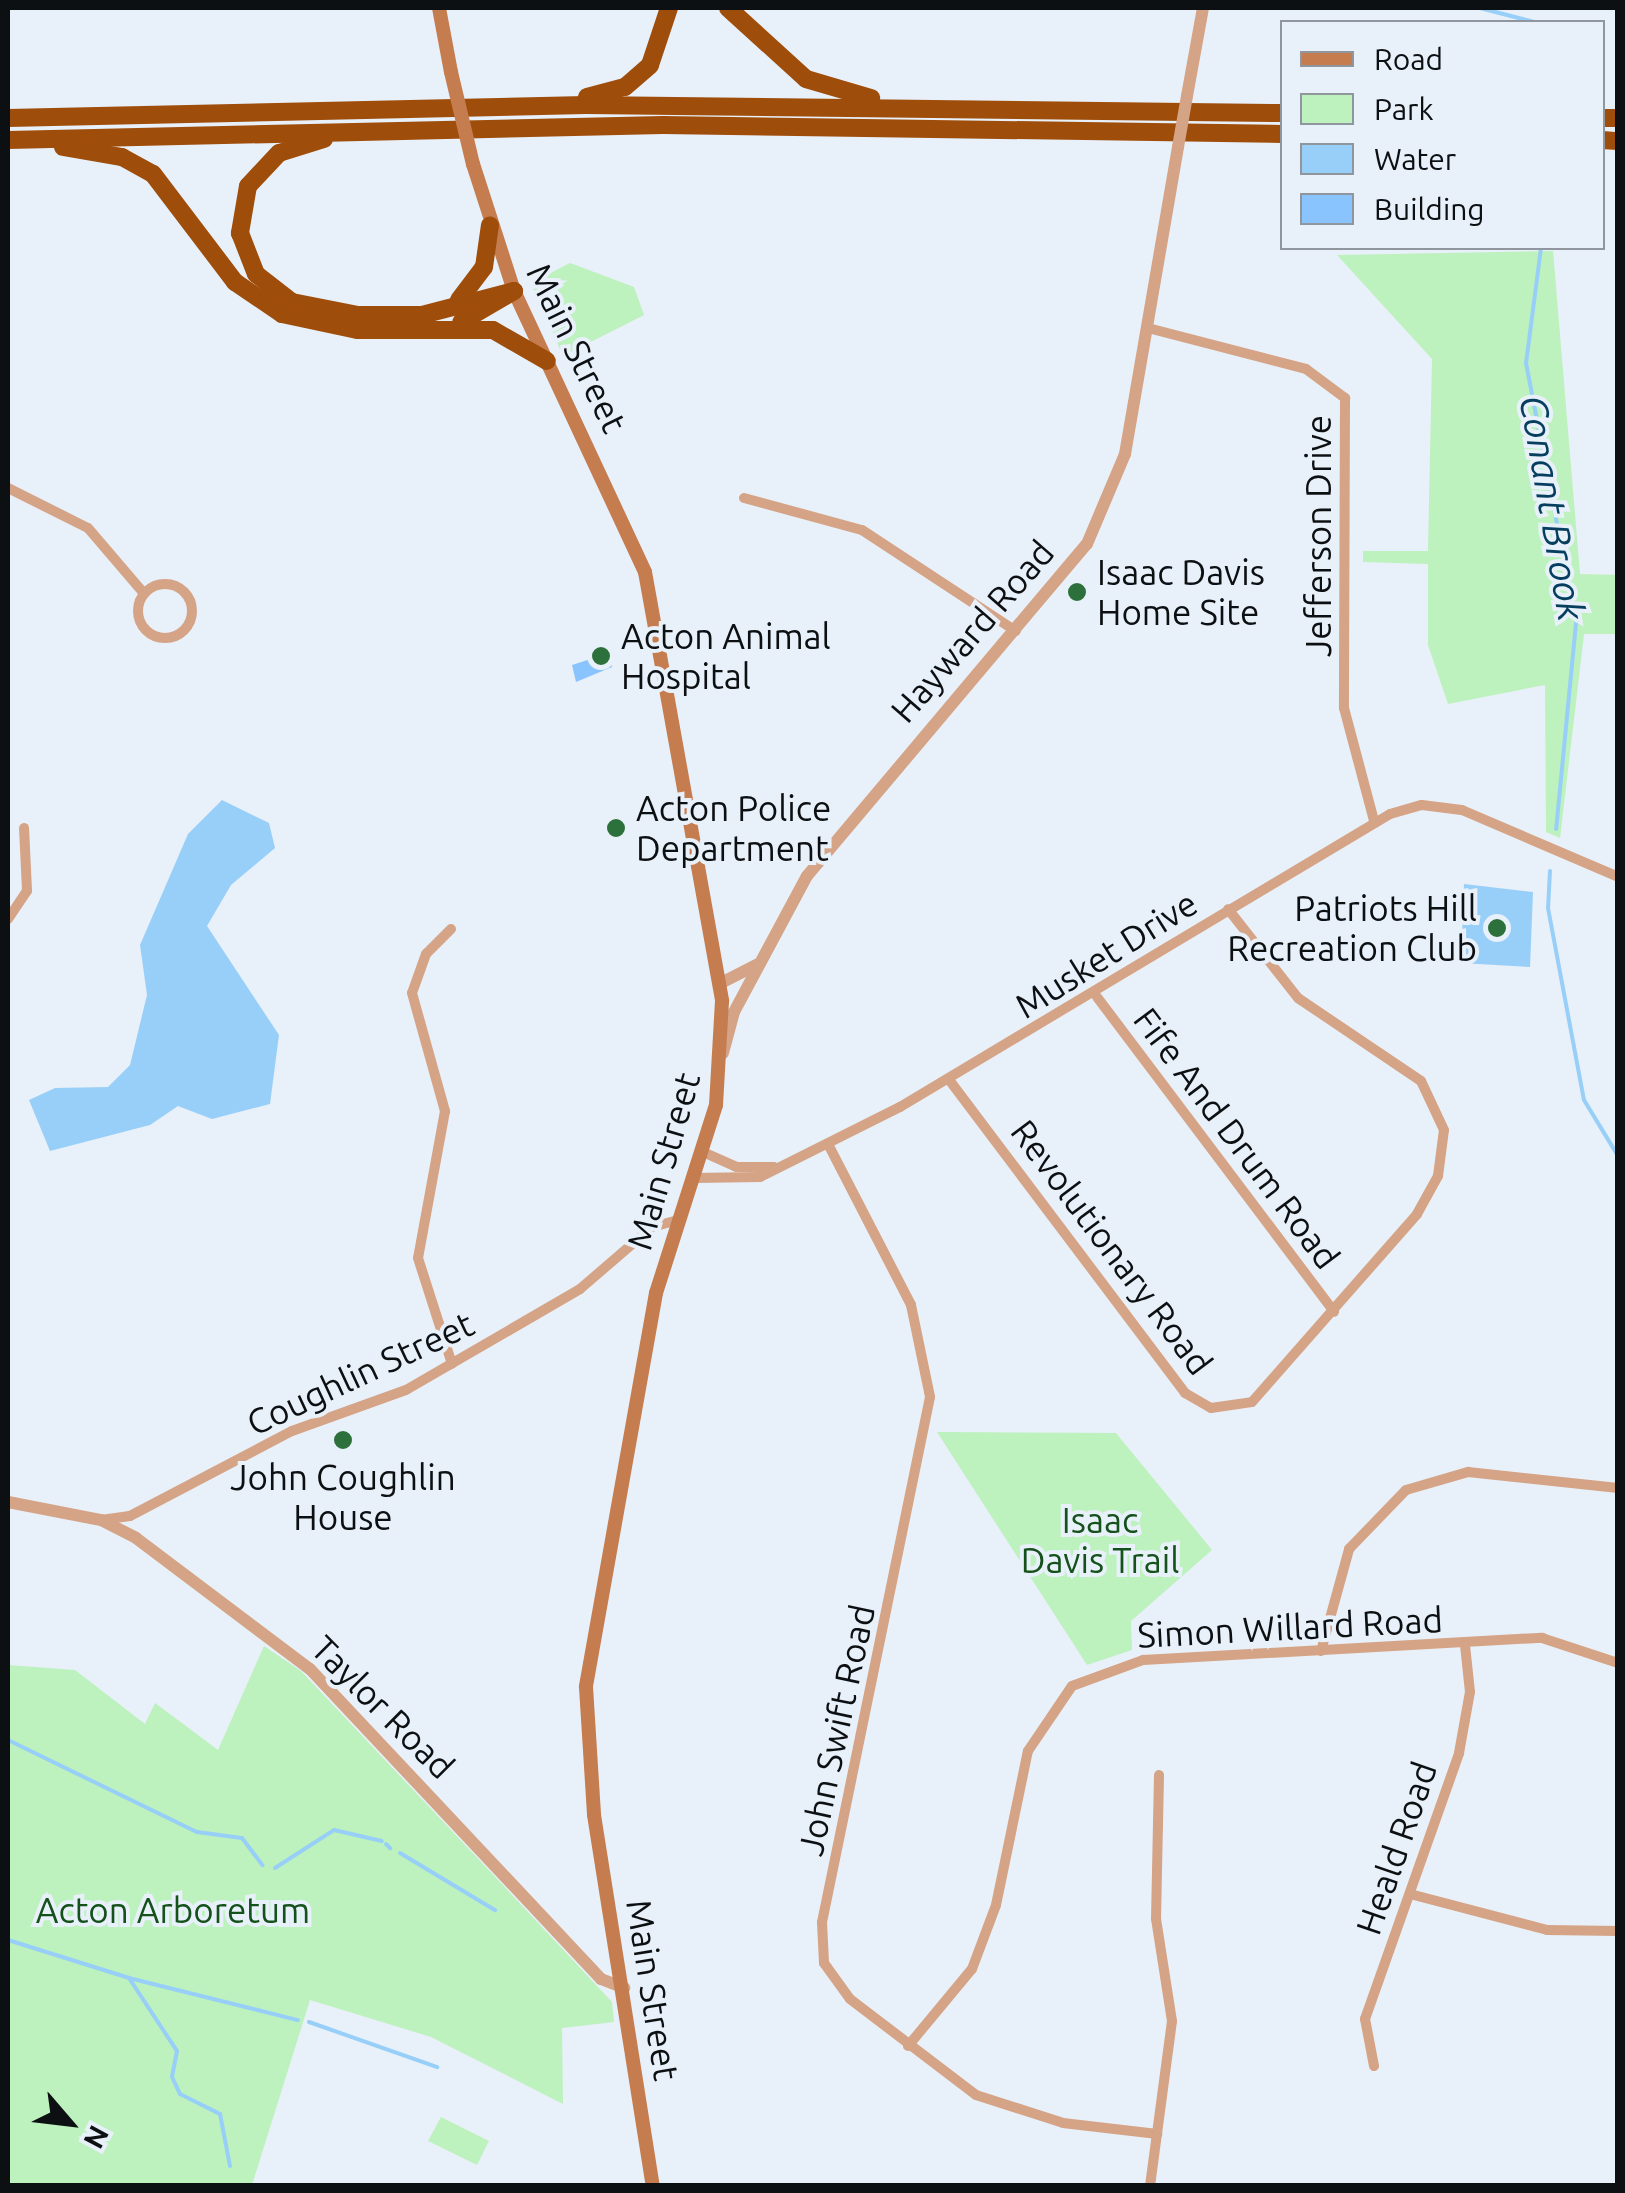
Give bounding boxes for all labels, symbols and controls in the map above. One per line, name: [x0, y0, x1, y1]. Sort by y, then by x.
legend: [1280, 20, 1605, 250]
text: Road: [1374, 42, 1443, 76]
text: Park: [1374, 92, 1434, 126]
text: Water: [1374, 142, 1456, 176]
text: Building: [1374, 192, 1485, 226]
street label: Main Street: [518, 257, 636, 439]
water label: Conant Brook: [1510, 392, 1594, 624]
street label: Jefferson Drive: [1297, 415, 1339, 657]
street label: Hayward Road: [882, 531, 1062, 731]
place label: Isaac Davis Home Site: [1097, 551, 1265, 633]
marker: Isaac Davis Home Site: [1066, 581, 1088, 603]
place label: Acton Animal Hospital: [621, 615, 831, 697]
marker: Acton Animal Hospital: [590, 645, 612, 667]
place label: Acton Police Department: [636, 787, 831, 869]
marker: Acton Police Department: [605, 817, 627, 839]
street label: Musket Drive: [1007, 881, 1205, 1027]
place label: Patriots Hill Recreation Club: [1227, 887, 1477, 969]
marker: Patriots Hill Recreation Club: [1486, 917, 1508, 939]
street label: Fife And Drum Road: [1125, 999, 1349, 1277]
street label: Main Street: [618, 1067, 708, 1255]
street label: Revolutionary Road: [1003, 1111, 1221, 1383]
street label: Coughlin Street: [240, 1302, 480, 1444]
marker: John Coughlin House: [332, 1429, 354, 1451]
place label: John Coughlin House: [230, 1456, 456, 1538]
park label: Isaac Davis Trail: [1021, 1499, 1179, 1581]
street label: Simon Willard Road: [1136, 1598, 1444, 1656]
street label: John Swift Road: [789, 1601, 883, 1859]
street label: Taylor Road: [303, 1627, 463, 1787]
street label: Heald Road: [1347, 1756, 1445, 1940]
park label: Acton Arboretum: [36, 1889, 310, 1931]
street label: Main Street: [618, 1897, 688, 2083]
north arrow: [20, 2073, 120, 2173]
text: N: [78, 2121, 116, 2154]

